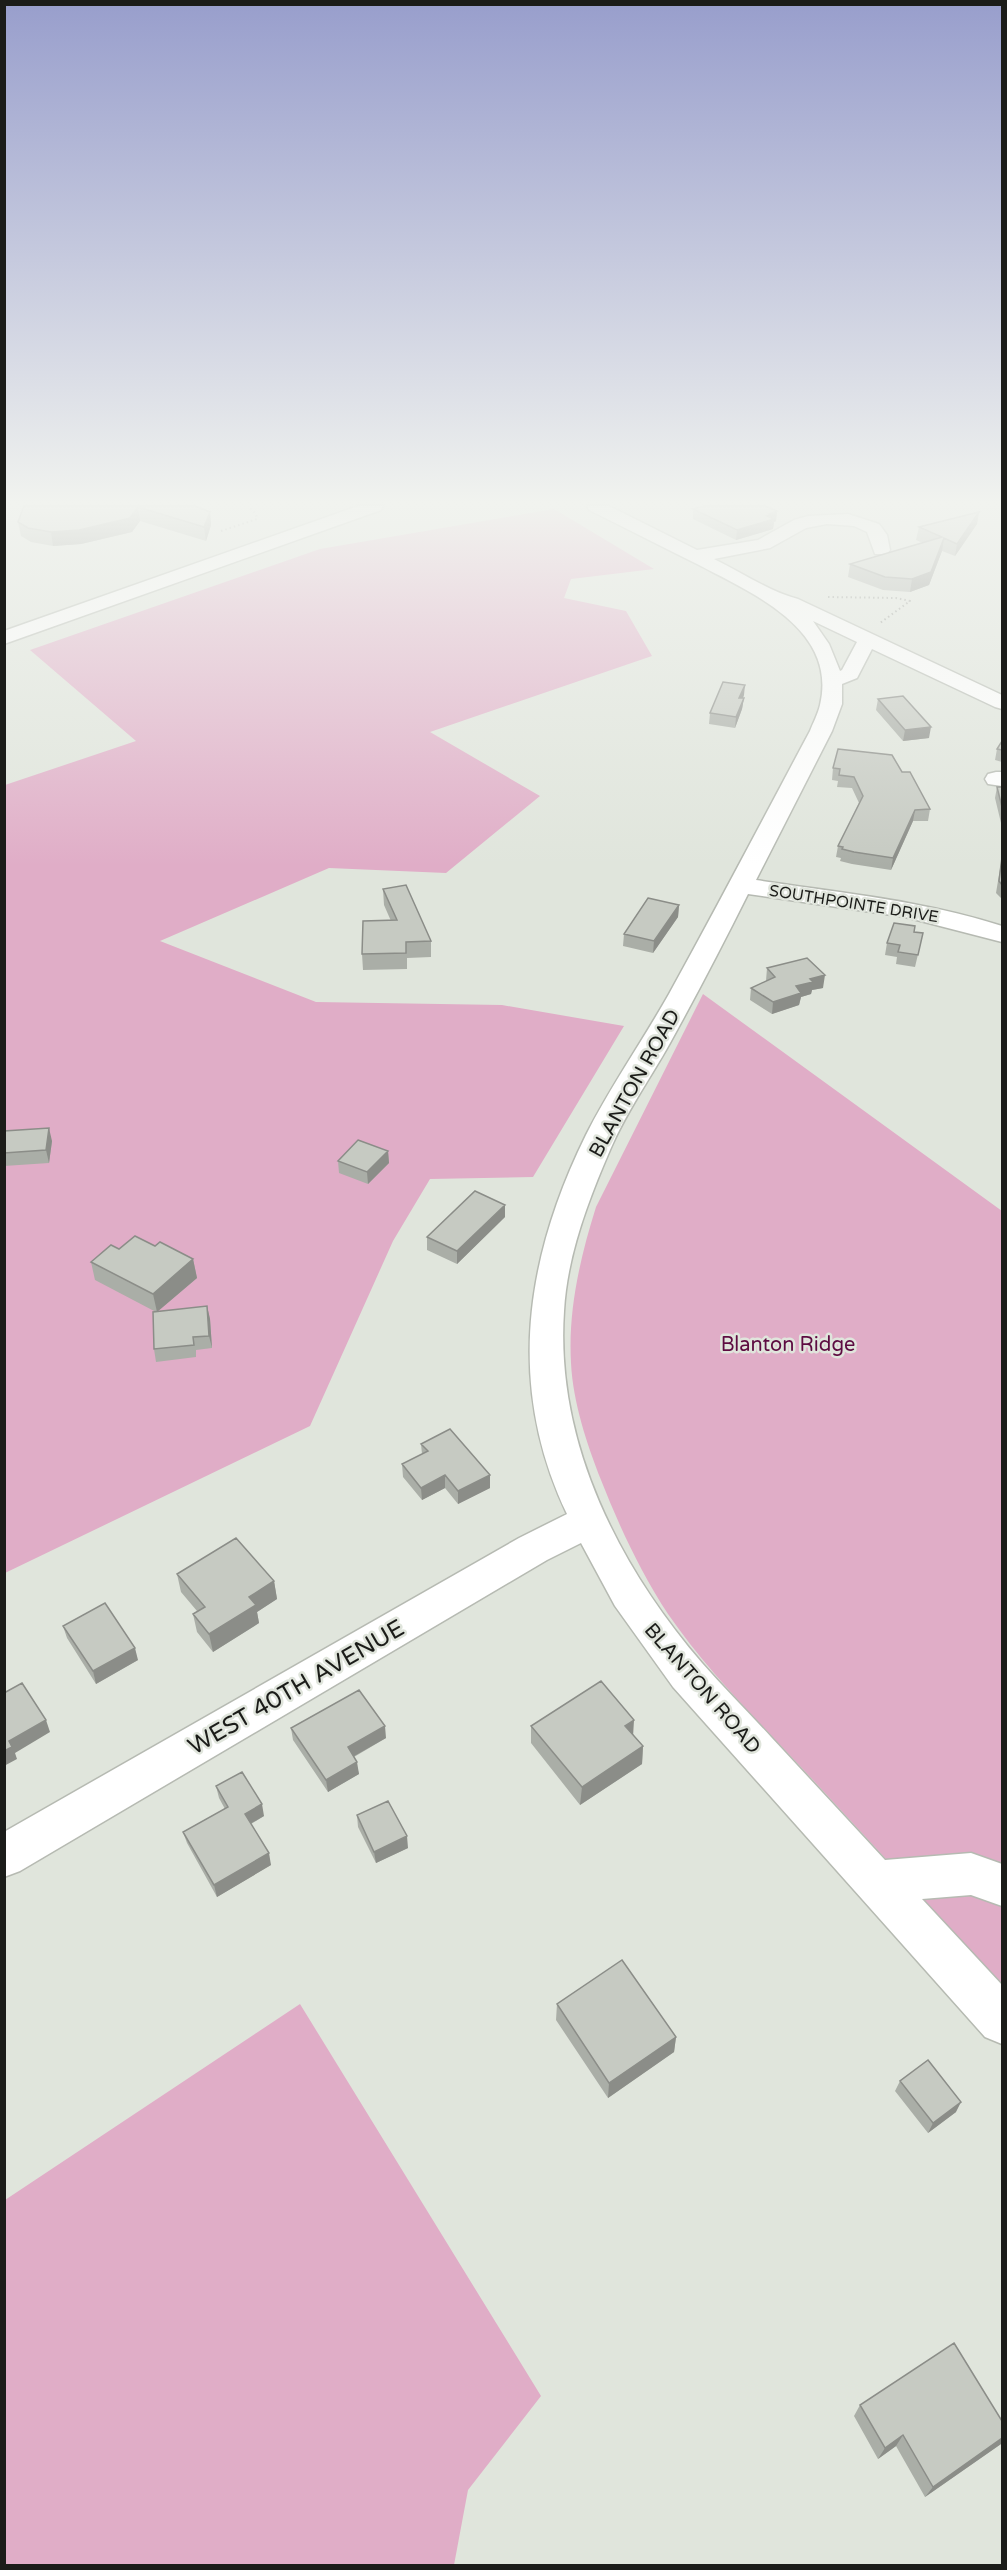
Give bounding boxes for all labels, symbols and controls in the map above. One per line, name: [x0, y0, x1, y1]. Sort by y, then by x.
street label: SOUTHPOINTE DRIVE: [768, 881, 940, 927]
street label: BLANTON ROAD: [584, 1005, 685, 1162]
park label: Blanton Ridge: [721, 1333, 855, 1357]
street label: WEST 40TH AVENUE: [183, 1614, 410, 1761]
street label: BLANTON ROAD: [639, 1618, 766, 1759]

